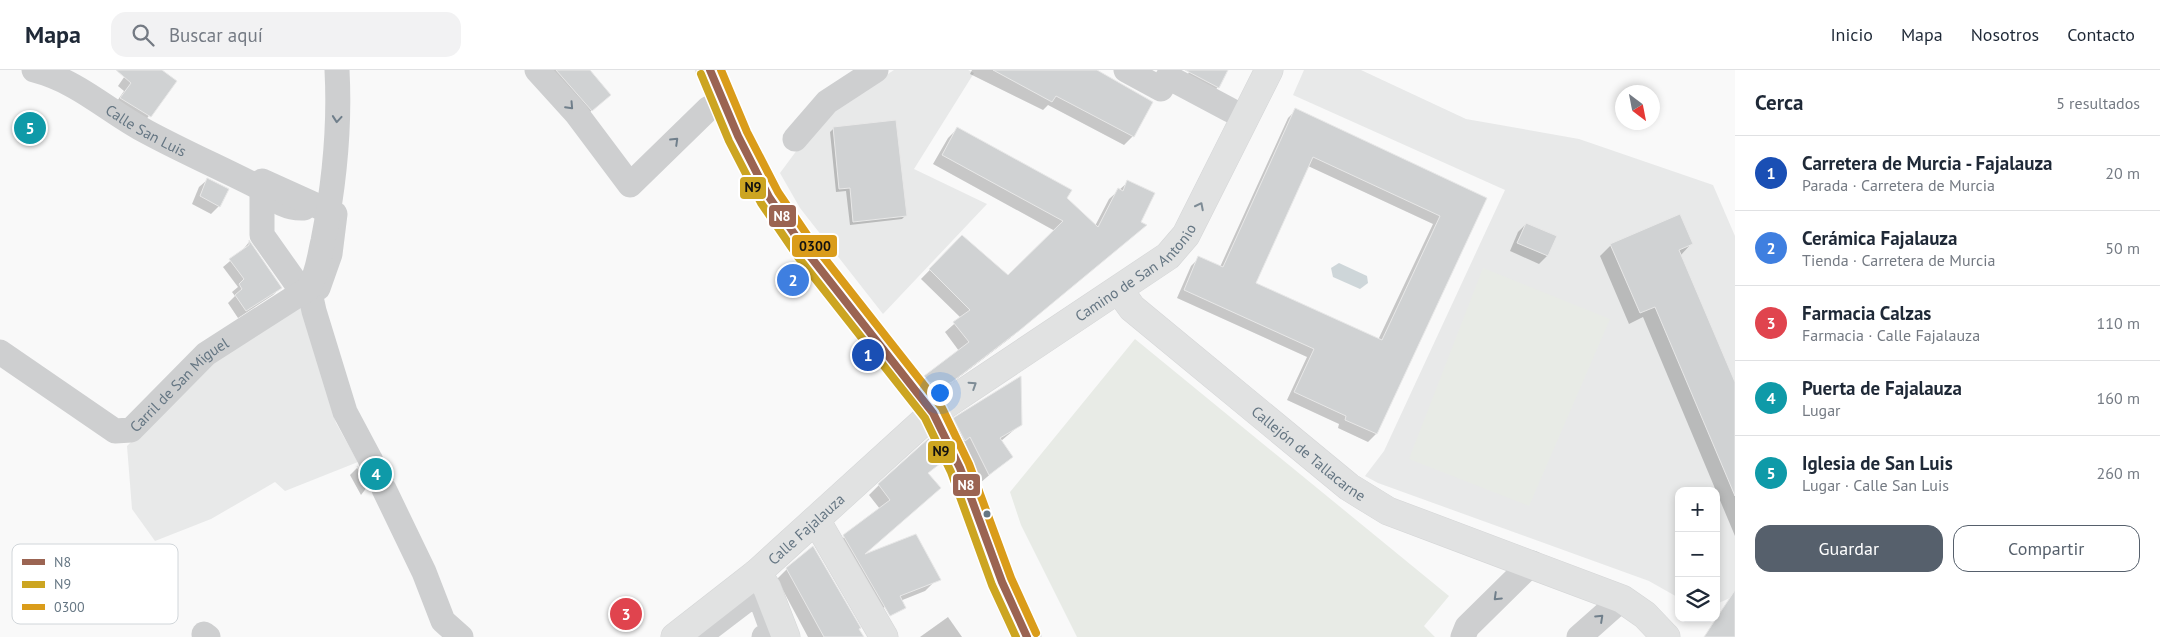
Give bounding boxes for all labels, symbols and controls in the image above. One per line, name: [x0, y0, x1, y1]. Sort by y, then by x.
search box: [111, 12, 461, 57]
text: Mapa: [25, 19, 81, 50]
icon: search: [129, 21, 157, 49]
text: Buscar aquí: [169, 23, 263, 47]
text: Inicio: [1830, 23, 1873, 46]
text: Mapa: [1901, 23, 1943, 46]
text: Nosotros: [1971, 23, 2039, 46]
text: Contacto: [2067, 23, 2135, 46]
north arrow: [1615, 85, 1660, 130]
text: Cerca: [1755, 89, 1804, 116]
text: 5 resultados: [2056, 93, 2140, 113]
street label: Calle San Luis: [102, 100, 190, 160]
one-way arrow: [564, 100, 573, 109]
pin: 5: [14, 109, 46, 147]
one-way arrow: [332, 115, 343, 123]
one-way arrow: [670, 138, 679, 147]
text: Carretera de Murcia - Fajalauza: [1802, 151, 2053, 175]
text: 1: [1766, 163, 1776, 183]
text: 20 m: [2105, 163, 2140, 183]
text: Parada · Carretera de Murcia: [1802, 175, 1995, 195]
line badge: N9: [739, 176, 767, 200]
text: N9: [744, 178, 762, 196]
one-way arrow: [1194, 203, 1204, 212]
line badge: N8: [768, 204, 797, 228]
text: N8: [773, 207, 791, 225]
street label: Camino de San Antonio: [1071, 220, 1200, 325]
text: Cerámica Fajalauza: [1802, 226, 1958, 250]
line badge: 0300: [791, 234, 838, 258]
text: 0300: [799, 237, 831, 255]
text: 2: [1766, 238, 1776, 258]
text: 50 m: [2105, 238, 2140, 258]
text: Tienda · Carretera de Murcia: [1802, 250, 1995, 270]
pin: 2: [777, 261, 809, 299]
text: Farmacia Calzas: [1802, 301, 1931, 325]
text: 3: [1766, 313, 1776, 333]
text: 110 m: [2097, 313, 2140, 333]
text: Farmacia · Calle Fajalauza: [1802, 325, 1980, 345]
street label: Carril de San Miguel: [125, 332, 232, 436]
pin: 1: [852, 336, 884, 374]
text: Puerta de Fajalauza: [1802, 376, 1962, 400]
your location: [927, 380, 953, 406]
one-way arrow: [967, 382, 976, 392]
text: 4: [1766, 388, 1776, 408]
text: 160 m: [2097, 388, 2140, 408]
text: Lugar: [1802, 400, 1841, 420]
street label: Callejón de Tallacarne: [1248, 401, 1369, 505]
line badge: N9: [927, 440, 956, 464]
text: N9: [932, 442, 950, 460]
text: Iglesia de San Luis: [1802, 451, 1953, 475]
pin: 4: [360, 455, 392, 493]
text: 5: [1766, 463, 1776, 483]
text: 260 m: [2097, 463, 2140, 483]
line badge: N8: [952, 473, 981, 497]
text: Lugar · Calle San Luis: [1802, 475, 1949, 495]
text: N8: [957, 476, 975, 494]
map controls: [1675, 487, 1720, 622]
button: +: [1675, 487, 1720, 532]
street label: Calle Fajalauza: [764, 489, 848, 568]
unlabelled marker: [982, 509, 992, 519]
button: Guardar: [1755, 525, 1943, 572]
button: Compartir: [1953, 525, 2140, 572]
button: −: [1675, 532, 1720, 577]
legend: [12, 544, 178, 624]
text: N8: [54, 553, 71, 571]
text: N9: [54, 575, 71, 593]
button: layers: [1675, 577, 1720, 622]
one-way arrow: [1494, 591, 1503, 600]
pin: 3: [610, 595, 642, 633]
text: 0300: [54, 598, 85, 616]
one-way arrow: [1595, 614, 1604, 623]

